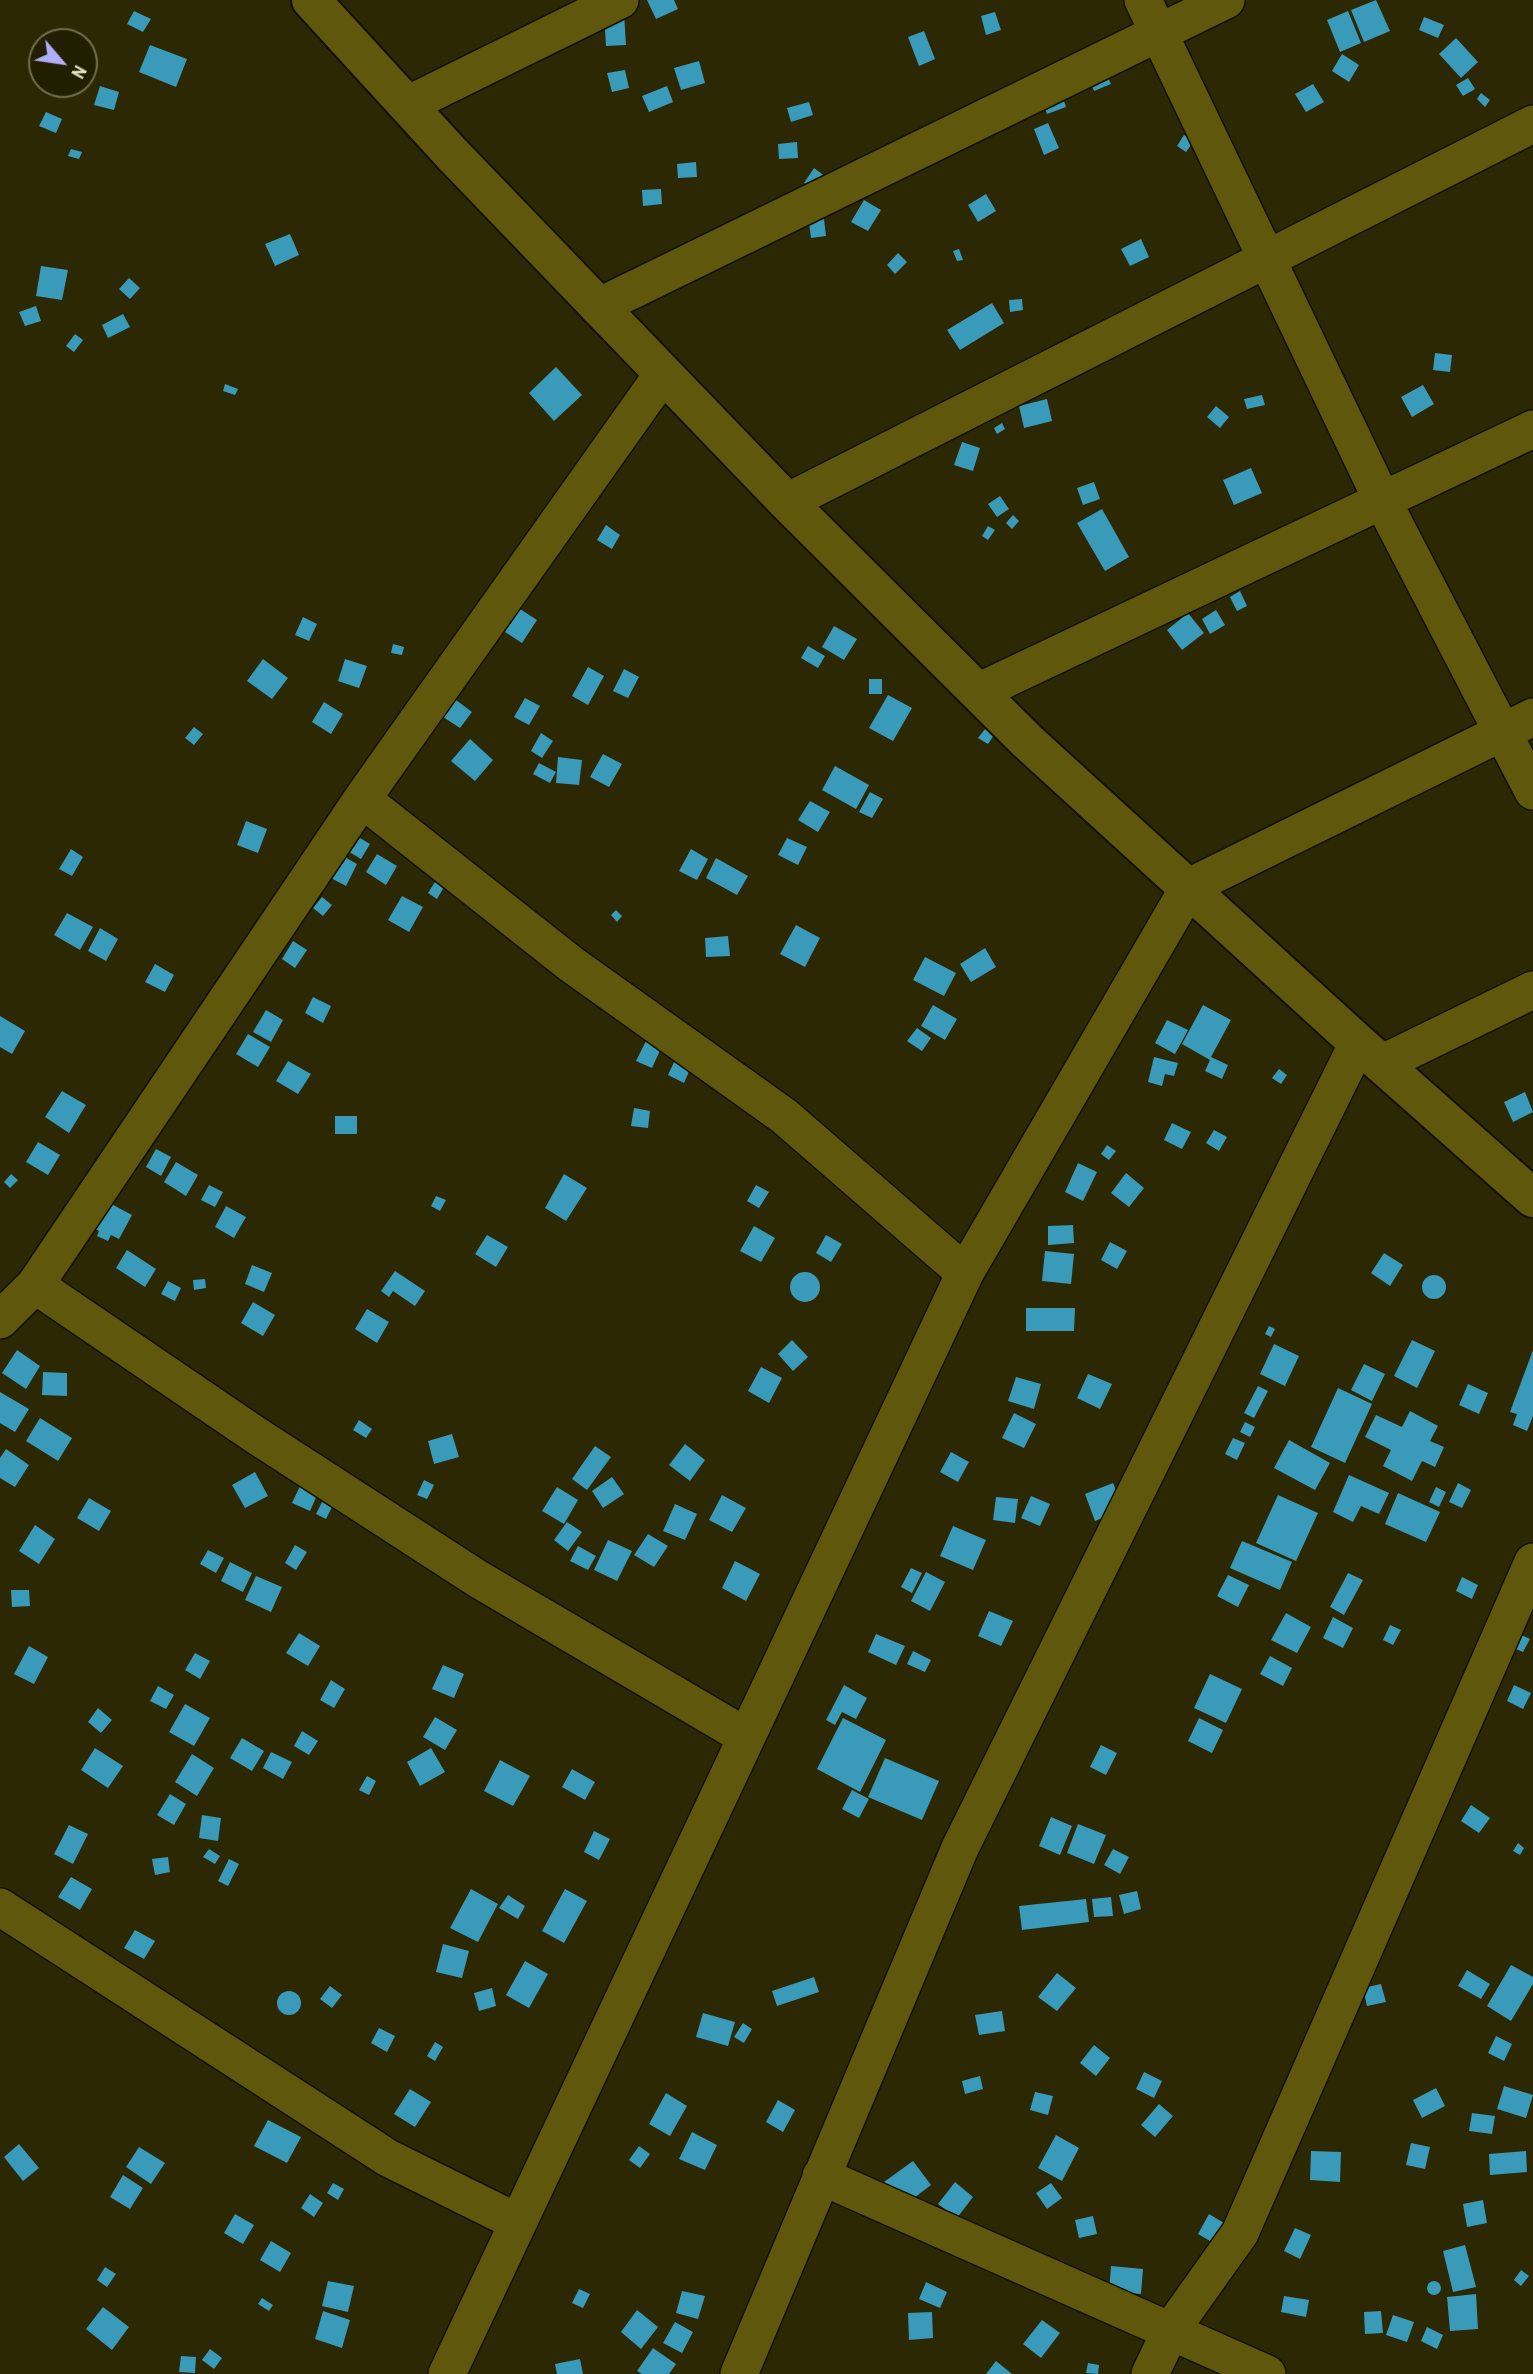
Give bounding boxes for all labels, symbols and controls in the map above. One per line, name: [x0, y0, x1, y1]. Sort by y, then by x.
north arrow: [28, 28, 98, 98]
text: N: [66, 61, 94, 83]

